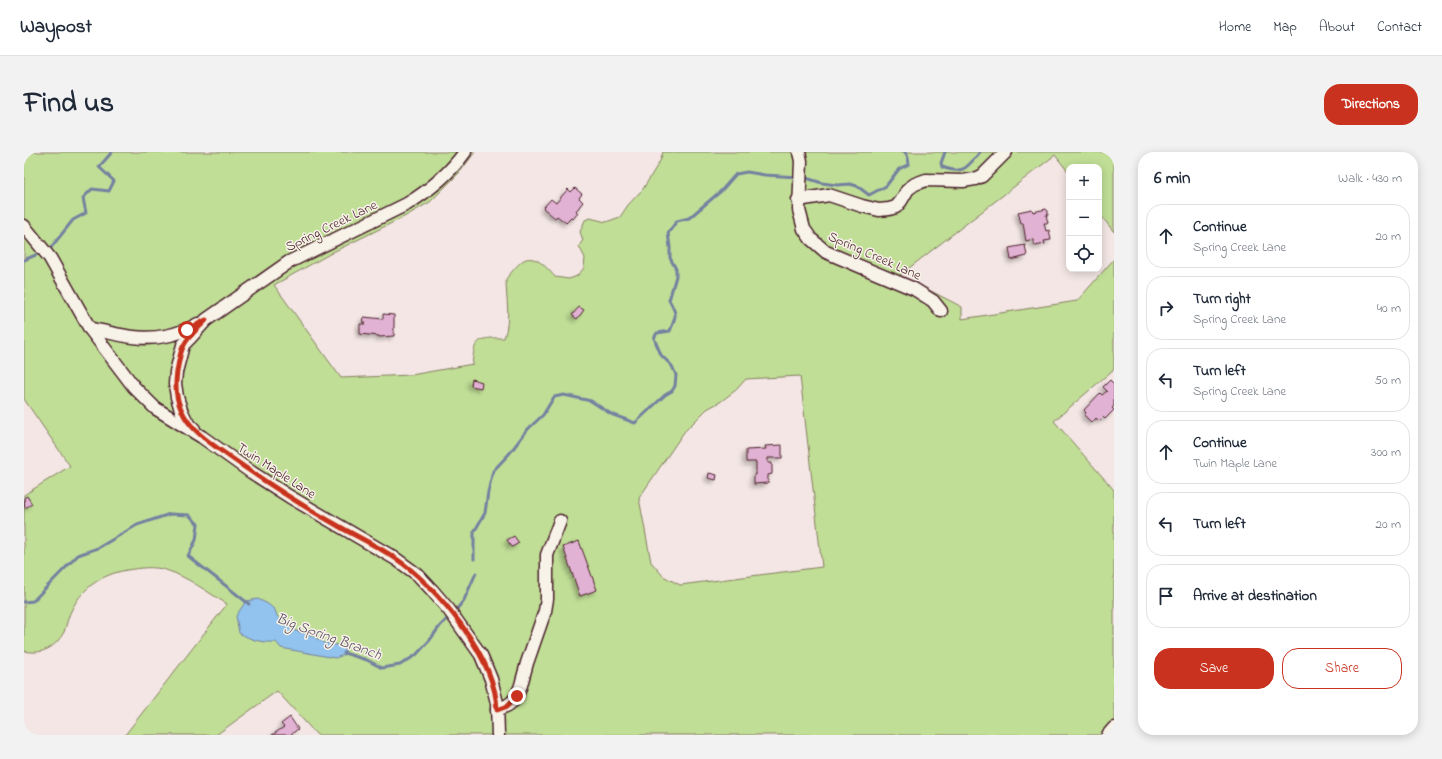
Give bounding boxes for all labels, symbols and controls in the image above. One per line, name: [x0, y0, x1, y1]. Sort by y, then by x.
text: Waypost: [20, 14, 92, 41]
text: Home: [1219, 17, 1251, 38]
text: Map: [1273, 17, 1297, 38]
text: About: [1319, 17, 1355, 38]
text: Contact: [1377, 17, 1422, 38]
text: Find us: [24, 84, 114, 125]
button: Directions: [1324, 84, 1418, 125]
map controls: [1066, 164, 1102, 272]
button: +: [1066, 164, 1102, 200]
text: 6 min: [1154, 166, 1190, 191]
text: Walk · 430 m: [1338, 169, 1402, 188]
street label: Spring Creek Lane: [282, 195, 382, 259]
button: −: [1066, 200, 1102, 236]
text: Continue: [1193, 216, 1247, 238]
icon: ahead: [1155, 225, 1177, 247]
street label: Spring Creek Lane: [824, 226, 925, 288]
text: 20 m: [1376, 227, 1401, 246]
button: locate: [1066, 236, 1102, 272]
text: Spring Creek Lane: [1193, 238, 1286, 257]
text: Turn right: [1193, 288, 1251, 310]
icon: right: [1155, 297, 1177, 319]
text: 40 m: [1377, 299, 1401, 318]
text: Spring Creek Lane: [1193, 310, 1286, 329]
route start: [178, 321, 196, 339]
text: Turn left: [1193, 360, 1246, 382]
icon: left: [1155, 369, 1177, 391]
text: 50 m: [1375, 371, 1401, 390]
text: Spring Creek Lane: [1193, 382, 1286, 401]
text: Continue: [1193, 432, 1247, 454]
street label: Twin Maple Lane: [232, 438, 320, 505]
icon: ahead: [1155, 441, 1177, 463]
text: 300 m: [1371, 443, 1401, 462]
text: Twin Maple Lane: [1193, 454, 1277, 473]
icon: left: [1155, 513, 1177, 535]
text: Turn left: [1193, 513, 1246, 535]
text: 20 m: [1376, 515, 1401, 534]
icon: arrive: [1155, 585, 1177, 607]
text: Arrive at destination: [1193, 585, 1317, 607]
water label: Big Spring Branch: [273, 608, 385, 667]
button: Save: [1154, 648, 1274, 689]
button: Share: [1282, 648, 1402, 689]
route end: [508, 687, 526, 705]

